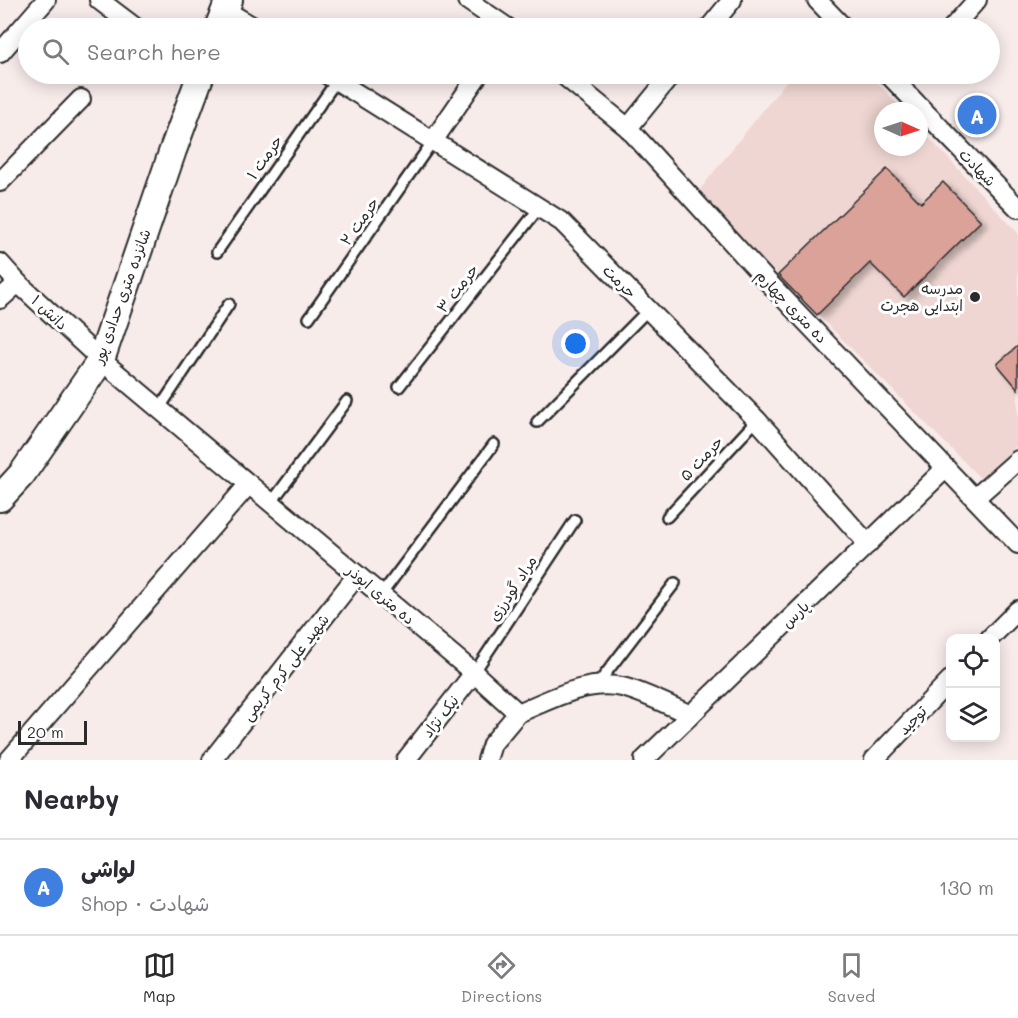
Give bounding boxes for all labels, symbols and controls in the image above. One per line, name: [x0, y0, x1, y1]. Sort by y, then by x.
search box: [18, 18, 1000, 84]
icon: search: [39, 35, 72, 68]
text: Search here: [87, 37, 221, 66]
pin: A: [958, 92, 996, 138]
north arrow: [874, 102, 928, 156]
street label: حرمت ۱: [242, 131, 286, 183]
street label: شهادت: [955, 144, 1001, 190]
street label: حرمت ۲: [335, 193, 383, 249]
street label: شانزده متری حدادی پور: [87, 226, 156, 368]
street label: حرمت ۳: [432, 260, 482, 316]
street label: حرمت: [599, 260, 641, 302]
street label: ده متری چهارم: [750, 265, 832, 348]
place label: مدرسه ابتدایی هجرت: [881, 278, 963, 316]
street label: دانش ۱: [28, 290, 72, 334]
marker: مدرسه ابتدایی هجرت: [968, 290, 982, 304]
your location: [561, 329, 590, 358]
street label: حرمت ۵: [675, 431, 727, 485]
street label: مراد گودرزی: [483, 551, 541, 625]
street label: ده متری ابوذر: [342, 559, 419, 628]
street label: پارس: [777, 596, 814, 633]
street label: شهید علی کرم کریمی: [237, 609, 335, 726]
map controls: [946, 634, 1000, 742]
button: locate: [946, 634, 1000, 688]
button: layers: [946, 688, 1000, 742]
street label: نیک نژاد: [417, 691, 463, 741]
street label: توحید: [893, 701, 931, 739]
scale bar: [18, 718, 87, 746]
text: 20 m: [27, 721, 64, 742]
text: Nearby: [24, 782, 119, 816]
text: لواشی: [81, 854, 135, 883]
text: A: [37, 874, 50, 900]
text: 130 m: [939, 874, 994, 900]
text: Shop · شهادت: [81, 890, 209, 916]
tab: Map: [143, 949, 176, 1006]
tab: Directions: [461, 949, 542, 1006]
tab: Saved: [828, 949, 875, 1006]

